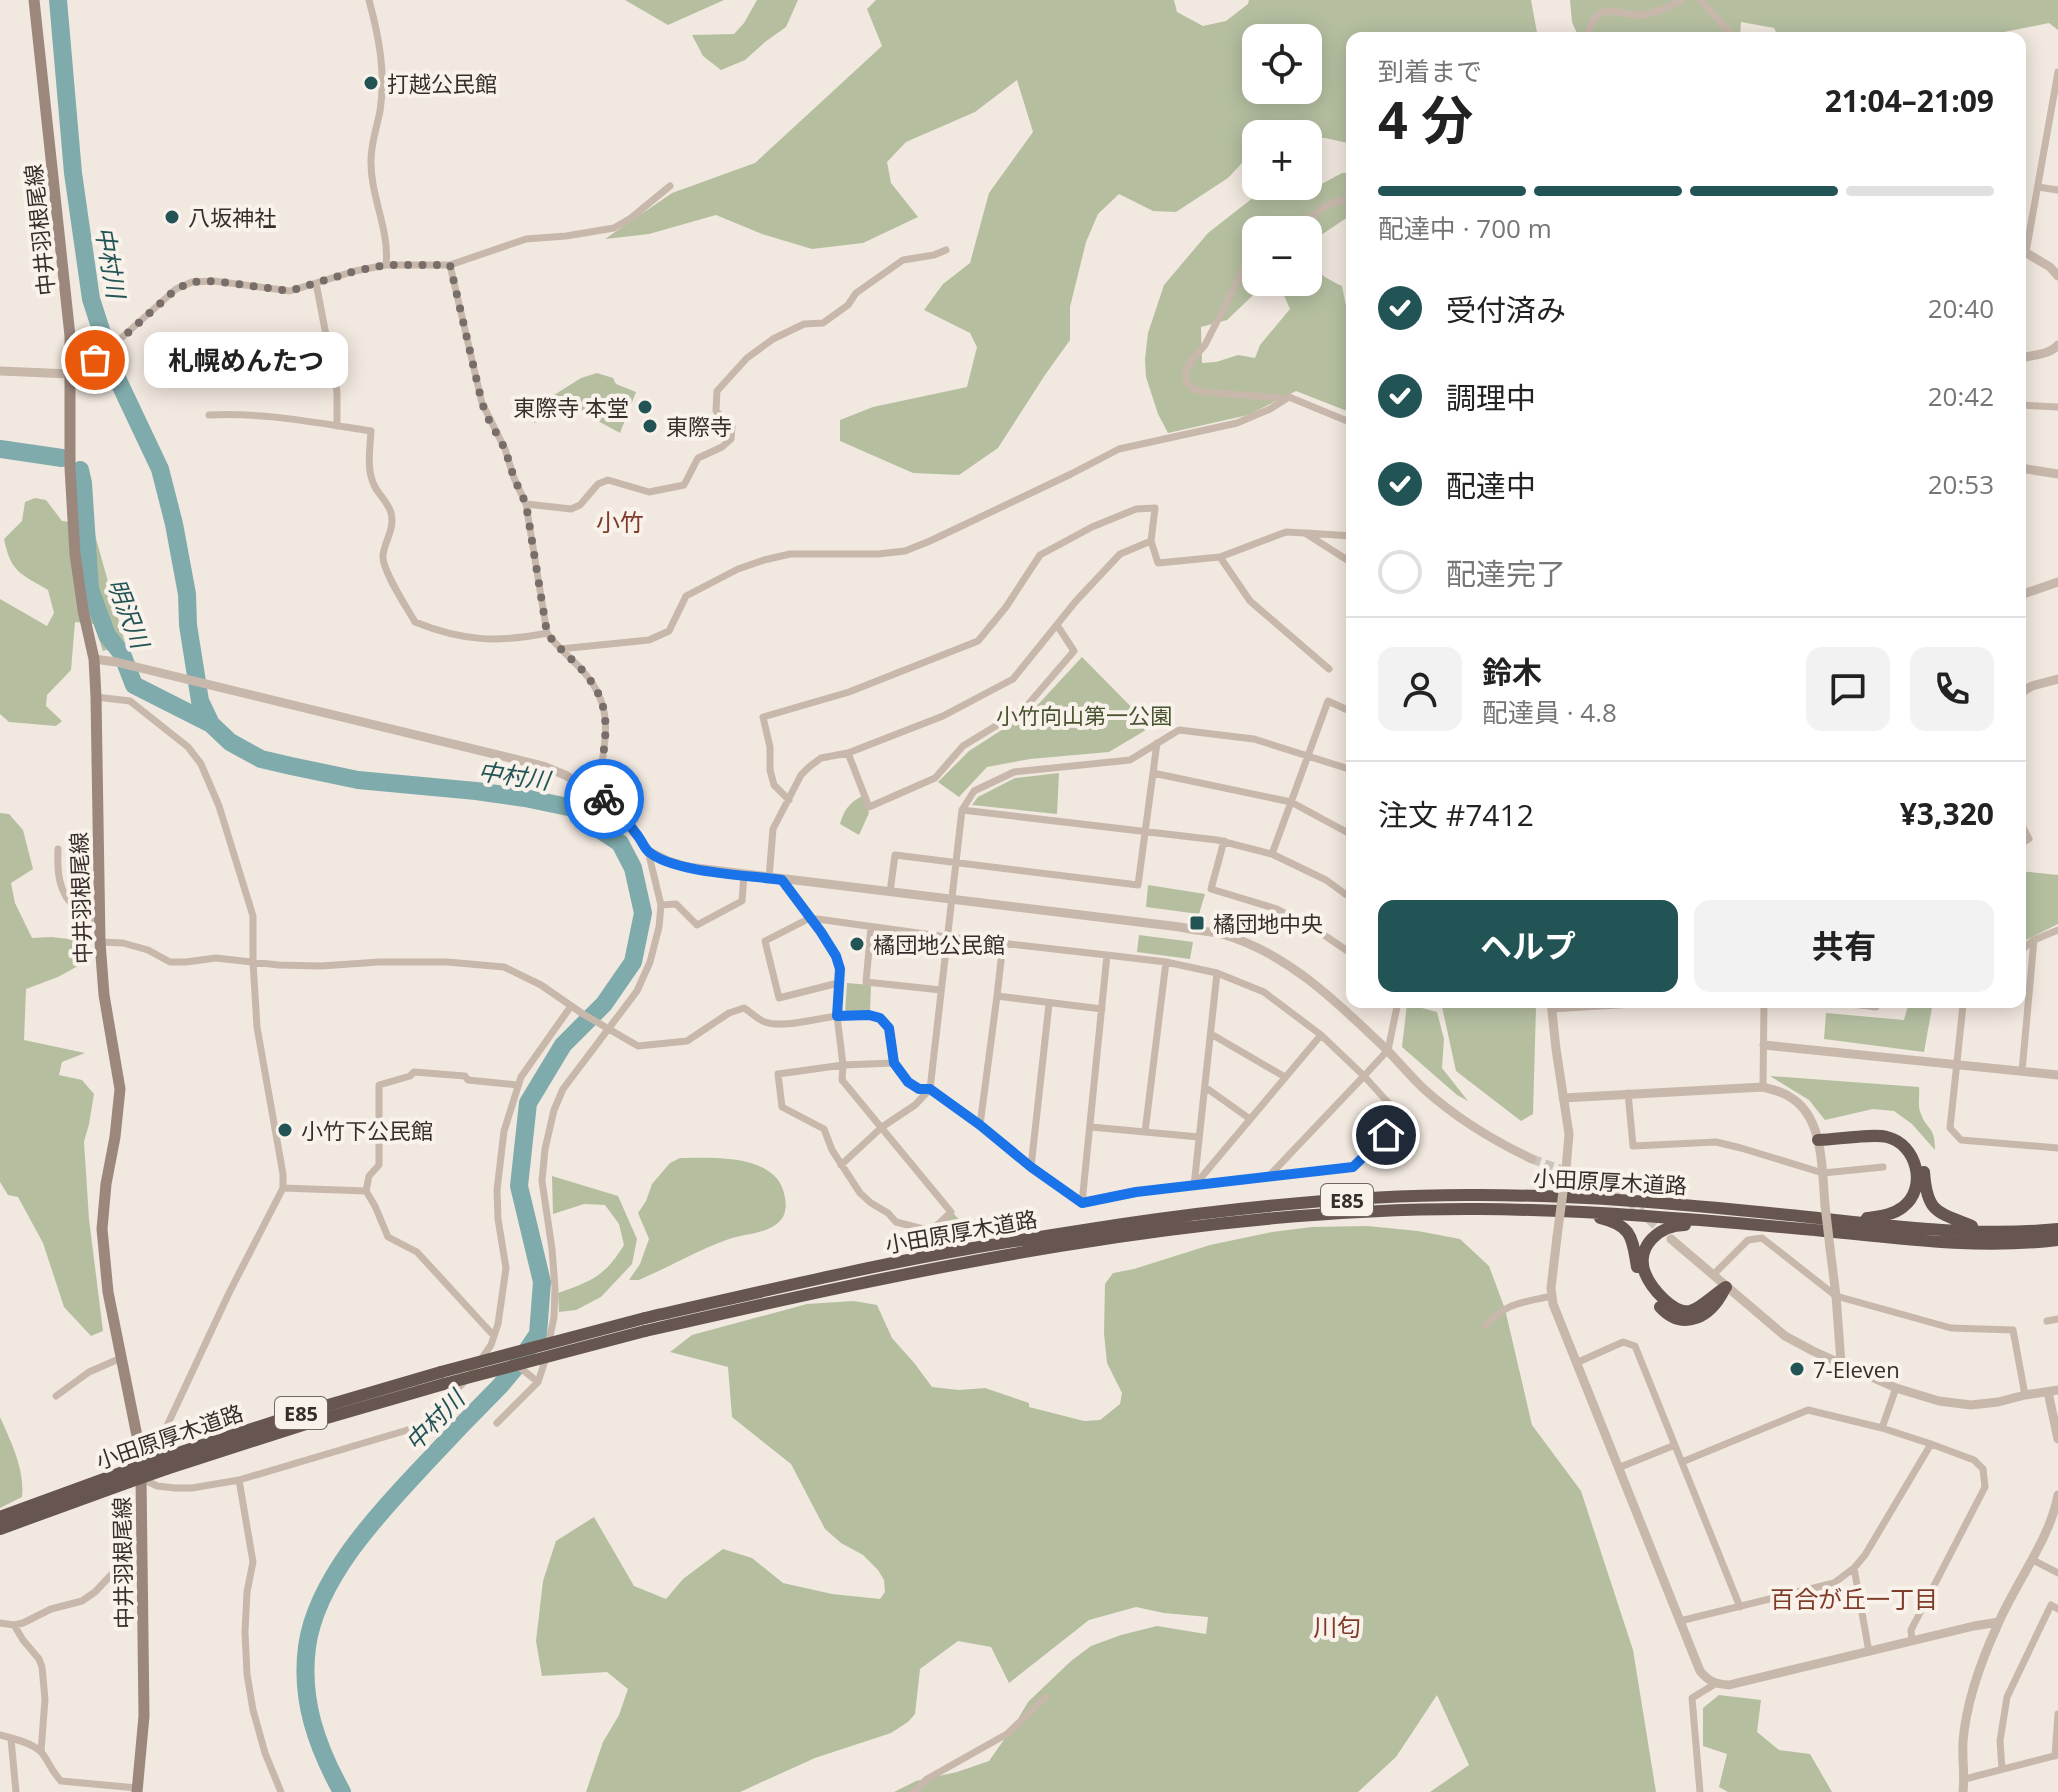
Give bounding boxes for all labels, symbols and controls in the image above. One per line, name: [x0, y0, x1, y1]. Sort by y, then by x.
map controls: [1242, 24, 1322, 296]
button: locate: [1242, 24, 1322, 104]
text: 到着まで: [1378, 53, 1482, 89]
place label: 打越公民館: [387, 68, 497, 98]
marker: 打越公民館: [362, 74, 380, 92]
text: 21:04–21:09: [1825, 80, 1994, 121]
text: 4 分: [1378, 83, 1473, 154]
button: +: [1242, 120, 1322, 200]
street label: 中井羽根尾線: [17, 163, 61, 297]
place label: 八坂神社: [188, 202, 276, 232]
marker: 八坂神社: [163, 208, 181, 226]
text: 配達中 · 700 m: [1378, 210, 1552, 246]
button: −: [1242, 216, 1322, 296]
water label: 中村川: [88, 224, 134, 303]
icon: check: [1378, 286, 1422, 330]
text: 受付済み: [1446, 289, 1566, 330]
text: 20:40: [1928, 290, 1994, 326]
pin: [61, 326, 129, 394]
callout: 札幌めんたつ: [143, 332, 347, 388]
icon: bag: [73, 338, 117, 382]
text: 札幌めんたつ: [168, 342, 324, 378]
icon: check: [1378, 374, 1422, 418]
text: 調理中: [1446, 377, 1536, 418]
text: 20:42: [1928, 378, 1994, 414]
place label: 東際寺 本堂: [513, 392, 629, 422]
marker: 東際寺 本堂: [636, 398, 654, 416]
place label: 東際寺: [666, 411, 732, 441]
marker: 東際寺: [641, 417, 659, 435]
icon: check: [1378, 462, 1422, 506]
text: 配達中: [1446, 465, 1536, 506]
text: 20:53: [1928, 466, 1994, 502]
district label: 小竹: [596, 505, 644, 538]
text: 配達完了: [1446, 553, 1566, 594]
water label: 明沢川: [101, 573, 158, 655]
button: person: [1378, 647, 1462, 731]
button: chat: [1806, 647, 1890, 731]
button: phone: [1910, 647, 1994, 731]
text: 鈴木: [1482, 651, 1542, 692]
text: 配達員 · 4.8: [1482, 694, 1617, 730]
park label: 小竹向山第一公園: [996, 700, 1172, 730]
water label: 中村川: [476, 754, 555, 797]
courier: [564, 759, 644, 839]
icon: bike: [582, 777, 626, 821]
text: ¥3,320: [1900, 793, 1994, 834]
text: 注文 #7412: [1378, 794, 1534, 835]
street label: 中井羽根尾線: [63, 832, 97, 964]
button: ヘルプ: [1378, 900, 1678, 992]
button: 共有: [1694, 900, 1994, 992]
place label: 橘団地中央: [1213, 908, 1323, 938]
marker: 橘団地中央: [1188, 914, 1206, 932]
place label: 橘団地公民館: [873, 929, 1005, 959]
marker: 橘団地公民館: [848, 935, 866, 953]
pin: [1352, 1101, 1420, 1169]
icon: home: [1364, 1113, 1408, 1157]
place label: 小竹下公民館: [301, 1115, 433, 1145]
marker: 小竹下公民館: [276, 1121, 294, 1139]
street label: 小田原厚木道路: [1532, 1162, 1688, 1200]
road number: E85: [1321, 1184, 1373, 1216]
street label: 小田原厚木道路: [883, 1203, 1039, 1259]
place label: 7-Eleven: [1813, 1354, 1900, 1384]
marker: 7-Eleven: [1788, 1360, 1806, 1378]
water label: 中村川: [397, 1380, 473, 1457]
street label: 小田原厚木道路: [91, 1397, 247, 1475]
road number: E85: [275, 1397, 327, 1429]
street label: 中井羽根尾線: [106, 1497, 138, 1629]
district label: 百合が丘一丁目: [1770, 1582, 1938, 1615]
district label: 川匂: [1313, 1610, 1361, 1643]

